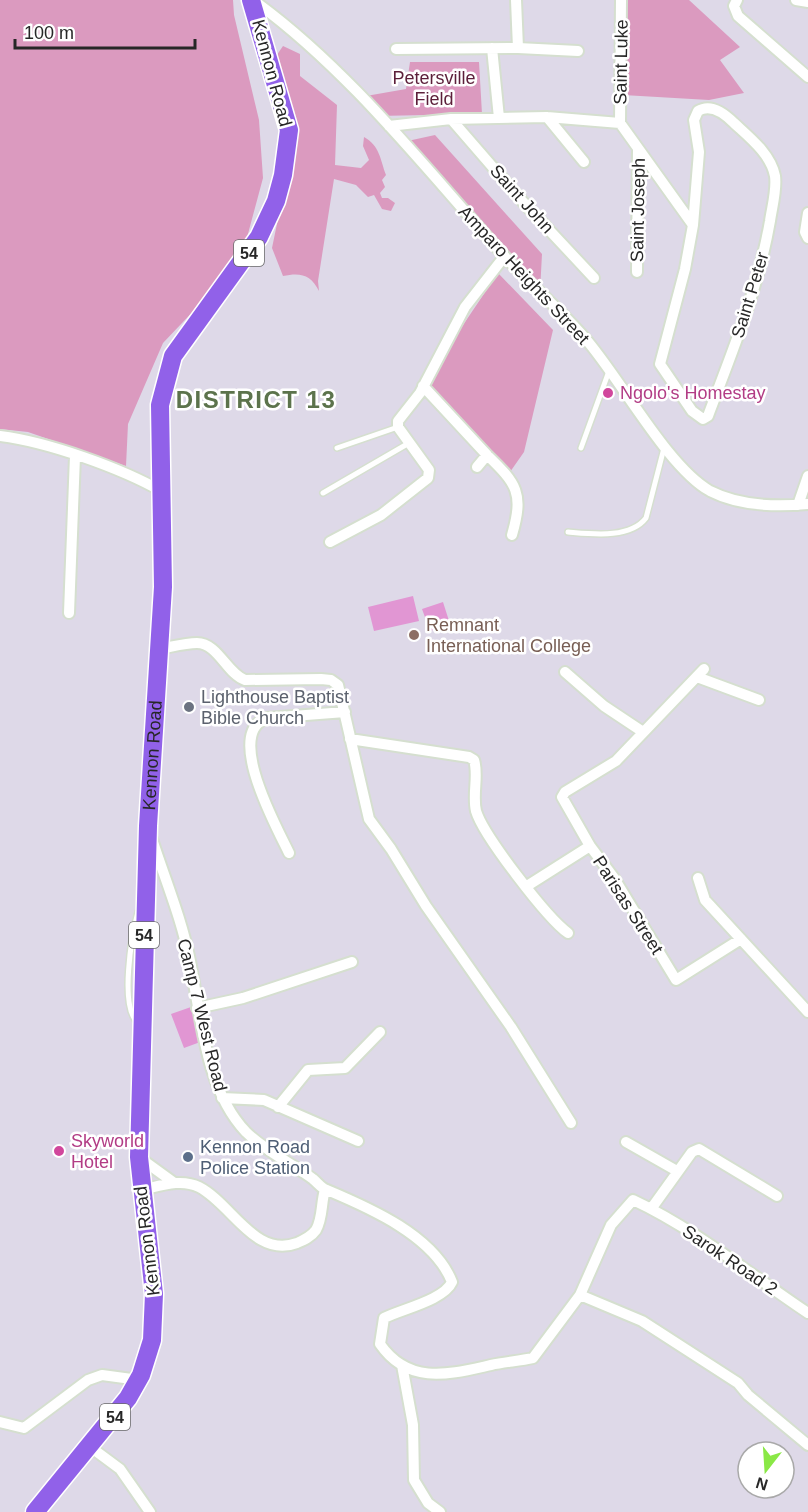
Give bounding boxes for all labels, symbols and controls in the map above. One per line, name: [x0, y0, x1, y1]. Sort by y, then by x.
scale bar: [15, 12, 195, 50]
street label: Kennon Road: [248, 17, 296, 129]
street label: Saint Luke: [610, 19, 632, 105]
text: 100 m: [24, 23, 74, 43]
park label: Petersville Field: [392, 68, 476, 109]
street label: Saint Joseph: [627, 158, 649, 262]
street label: Saint John: [486, 161, 558, 237]
street label: Amparo Heights Street: [455, 202, 593, 348]
road number: 54: [234, 240, 264, 266]
street label: Saint Peter: [727, 249, 773, 341]
place label: Ngolo's Homestay: [620, 383, 766, 403]
district label: DISTRICT 13: [176, 386, 336, 413]
marker: Ngolo's Homestay: [601, 386, 615, 400]
place label: Remnant International College: [426, 615, 591, 656]
marker: Remnant International College: [407, 628, 421, 642]
place label: Lighthouse Baptist Bible Church: [201, 687, 349, 728]
street label: Kennon Road: [139, 700, 166, 811]
marker: Lighthouse Baptist Bible Church: [182, 700, 196, 714]
street label: Parisas Street: [589, 852, 667, 958]
road number: 54: [129, 922, 159, 948]
street label: Camp 7 West Road: [173, 937, 231, 1093]
place label: Skyworld Hotel: [71, 1131, 144, 1172]
place label: Kennon Road Police Station: [200, 1137, 310, 1178]
marker: Skyworld Hotel: [52, 1144, 66, 1158]
marker: Kennon Road Police Station: [181, 1150, 195, 1164]
street label: Kennon Road: [130, 1185, 164, 1297]
street label: Sarok Road 2: [679, 1221, 781, 1299]
road number: 54: [100, 1404, 130, 1430]
north arrow: [736, 1440, 796, 1500]
text: N: [754, 1474, 770, 1494]

